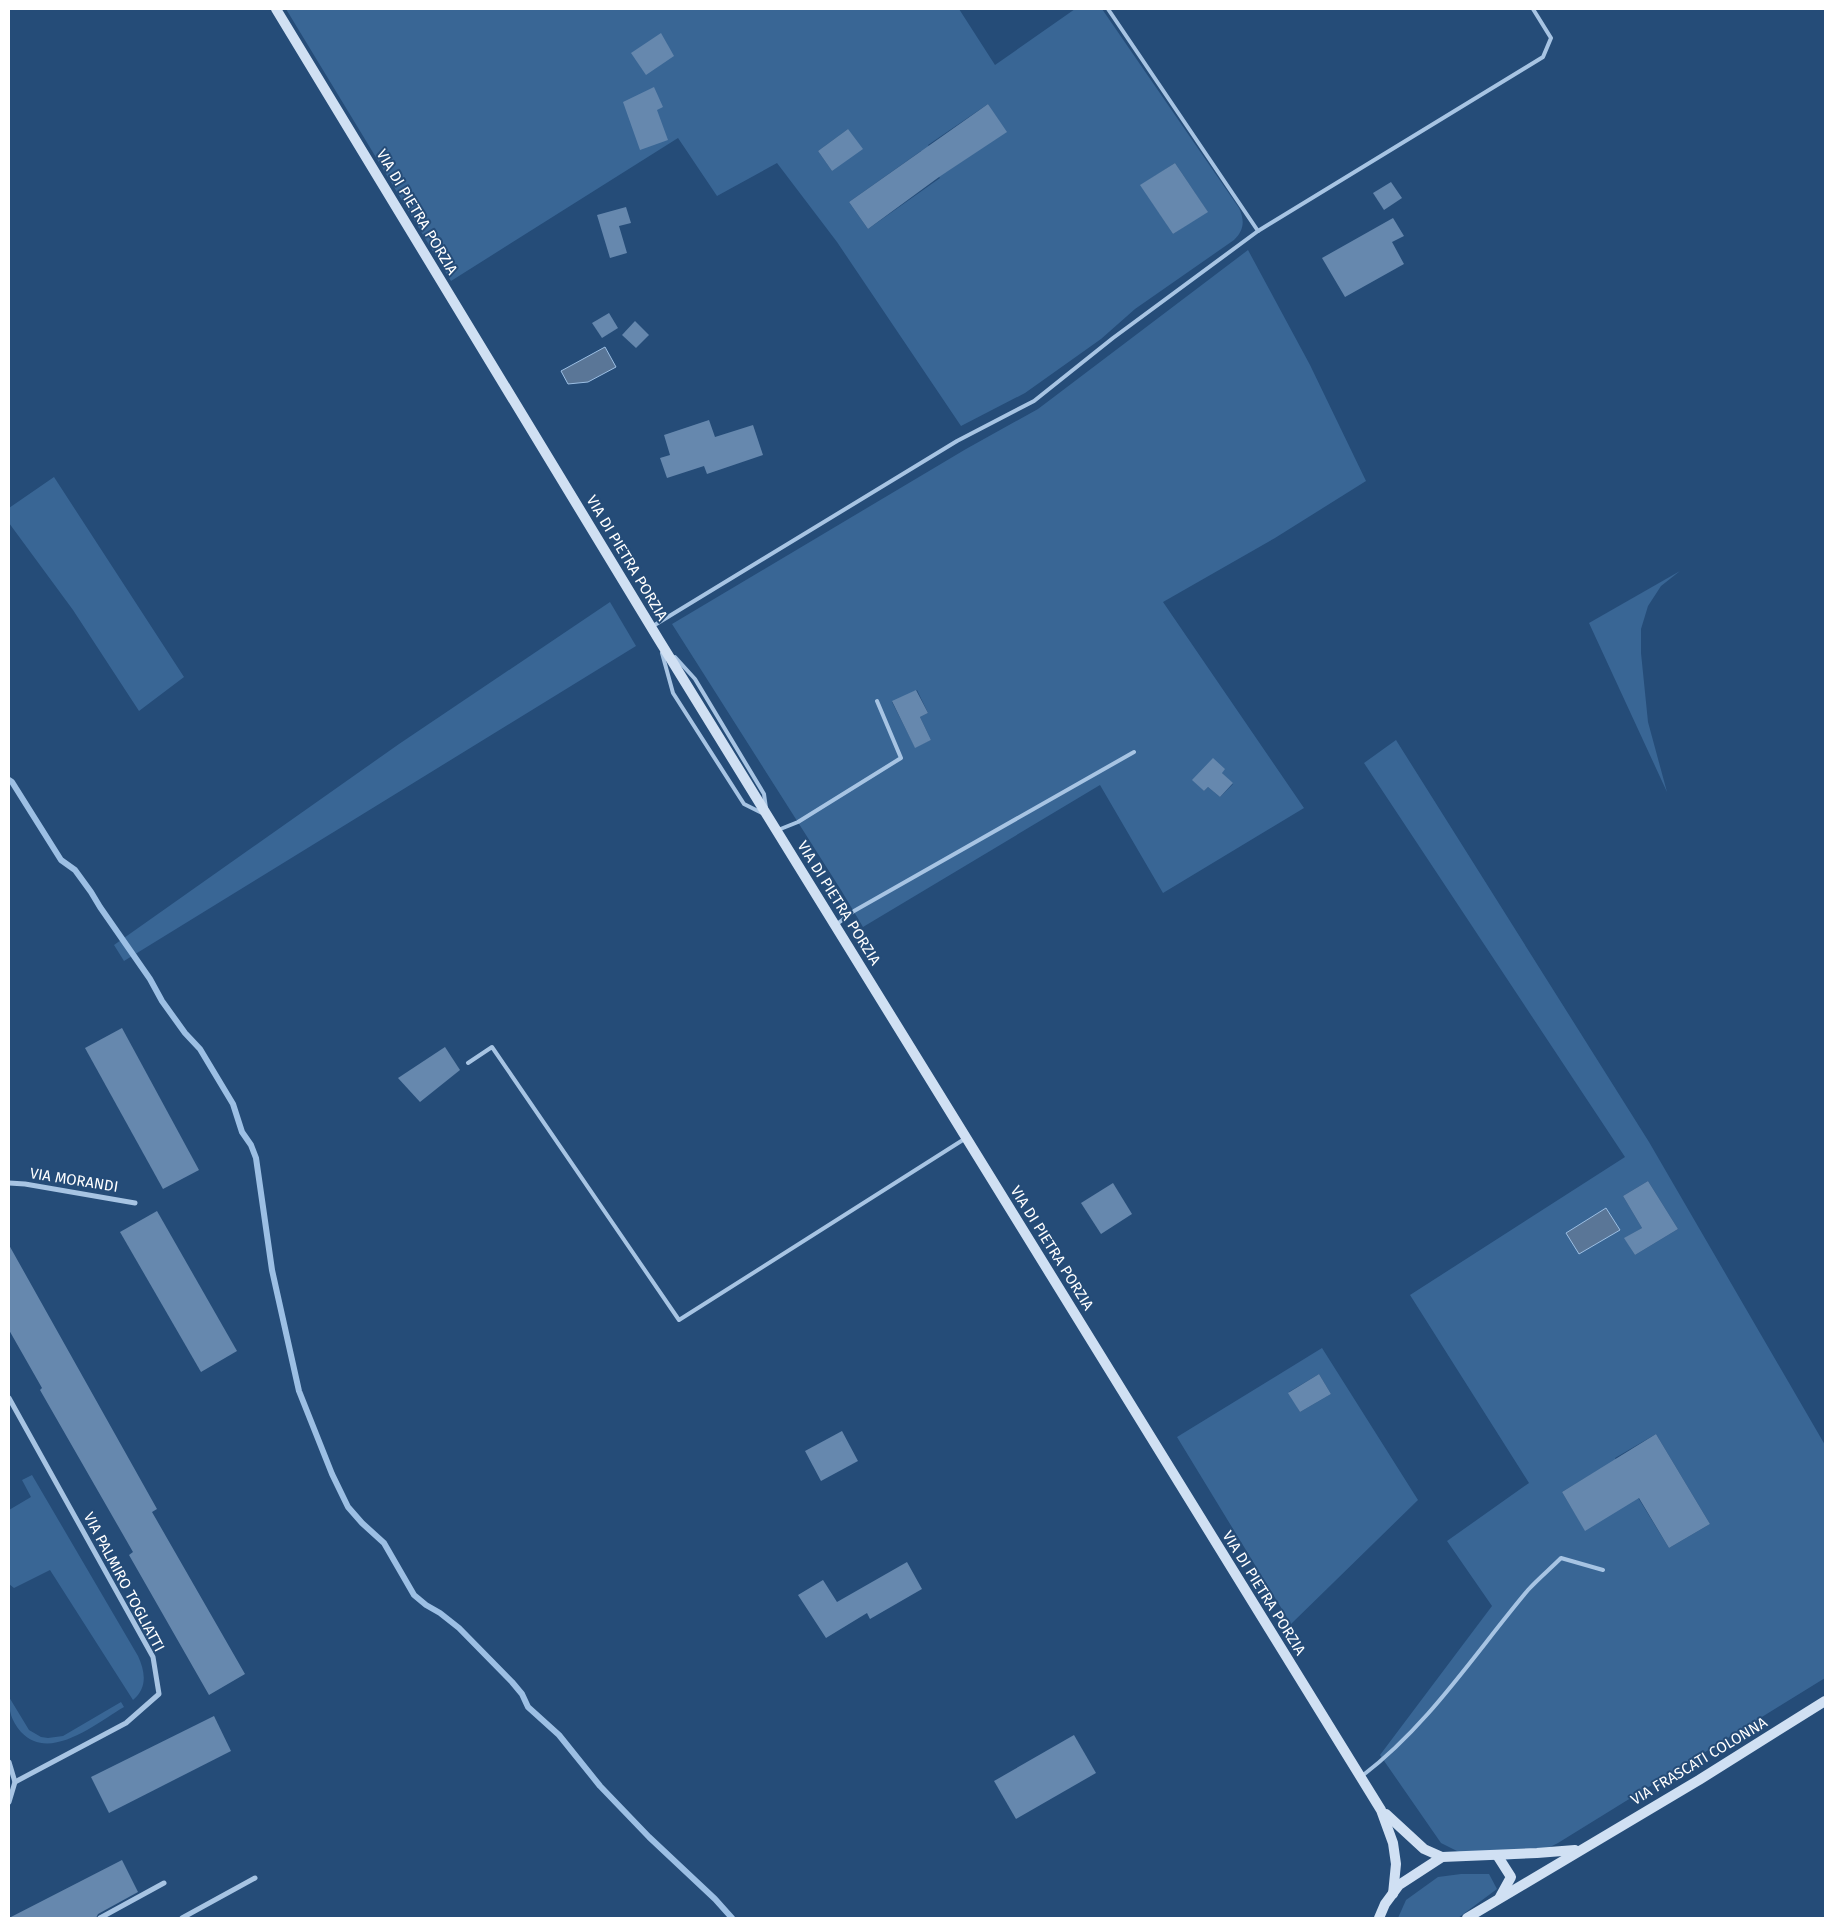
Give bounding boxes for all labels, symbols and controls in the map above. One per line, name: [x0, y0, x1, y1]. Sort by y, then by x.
street label: VIA DI PIETRA PORZIA: [372, 146, 462, 278]
street label: VIA DI PIETRA PORZIA: [582, 492, 672, 624]
street label: VIA DI PIETRA PORZIA: [794, 838, 885, 969]
street label: VIA MORANDI: [29, 1164, 119, 1196]
street label: VIA DI PIETRA PORZIA: [1007, 1183, 1098, 1314]
street label: VIA PALMIRO TOGLIATTI: [80, 1509, 168, 1655]
street label: VIA DI PIETRA PORZIA: [1219, 1528, 1310, 1659]
street label: VIA FRASCATI COLONNA: [1628, 1713, 1771, 1809]

